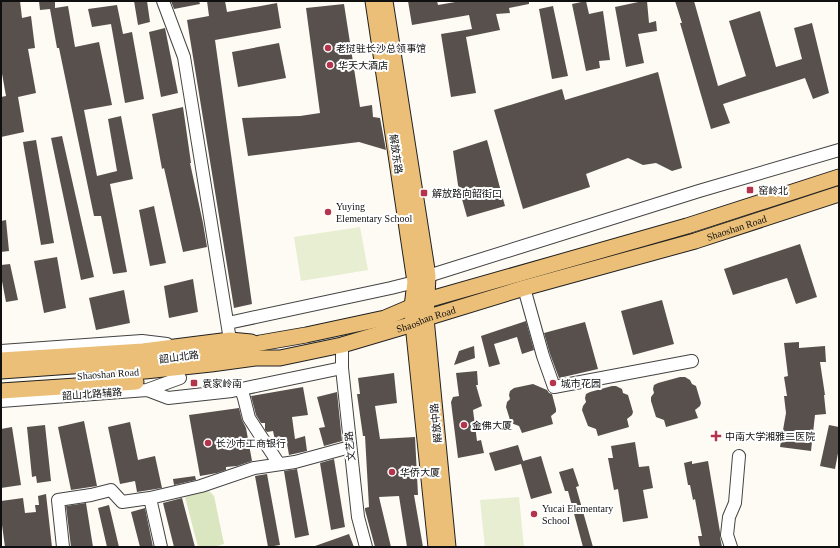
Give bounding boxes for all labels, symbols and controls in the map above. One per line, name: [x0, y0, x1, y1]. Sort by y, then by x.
marker: 老挝驻长沙总领事馆: [323, 43, 333, 53]
place label: 老挝驻长沙总领事馆: [336, 43, 426, 54]
marker: 华天大酒店: [325, 60, 335, 70]
place label: 华天大酒店: [338, 60, 388, 71]
street label: 解放东路: [388, 133, 404, 175]
marker: 窑岭北: [745, 185, 755, 195]
place label: 窑岭北: [758, 185, 788, 196]
marker: 解放路向韶街口: [419, 188, 429, 198]
place label: 解放路向韶街口: [432, 188, 502, 199]
place label: Yuying Elementary School: [336, 201, 413, 224]
marker: Yuying Elementary School: [323, 207, 333, 217]
street label: Shaoshan Road: [705, 213, 768, 242]
street label: Shaoshan Road: [395, 304, 457, 334]
street label: 韶山北路: [158, 349, 200, 365]
street label: Shaoshan Road: [77, 366, 139, 382]
marker: 袁家岭南: [189, 378, 199, 388]
place label: 袁家岭南: [202, 378, 242, 389]
marker: 城市花园: [548, 378, 558, 388]
place label: 城市花园: [561, 378, 601, 389]
street label: 韶山北路辅路: [62, 386, 122, 402]
street label: 解放中路: [428, 403, 444, 443]
marker: 金佛大厦: [459, 420, 469, 430]
place label: 金佛大厦: [472, 420, 512, 431]
marker: 中南大学湘雅二医院: [710, 430, 722, 442]
street label: 文艺路: [343, 431, 357, 461]
place label: 中南大学湘雅二医院: [725, 431, 815, 442]
marker: 长沙市工商银行: [203, 438, 213, 448]
place label: 长沙市工商银行: [216, 438, 286, 449]
marker: 华侨大厦: [387, 467, 397, 477]
place label: 华侨大厦: [400, 467, 440, 478]
place label: Yucai Elementary School: [542, 503, 613, 526]
marker: Yucai Elementary School: [529, 509, 539, 519]

